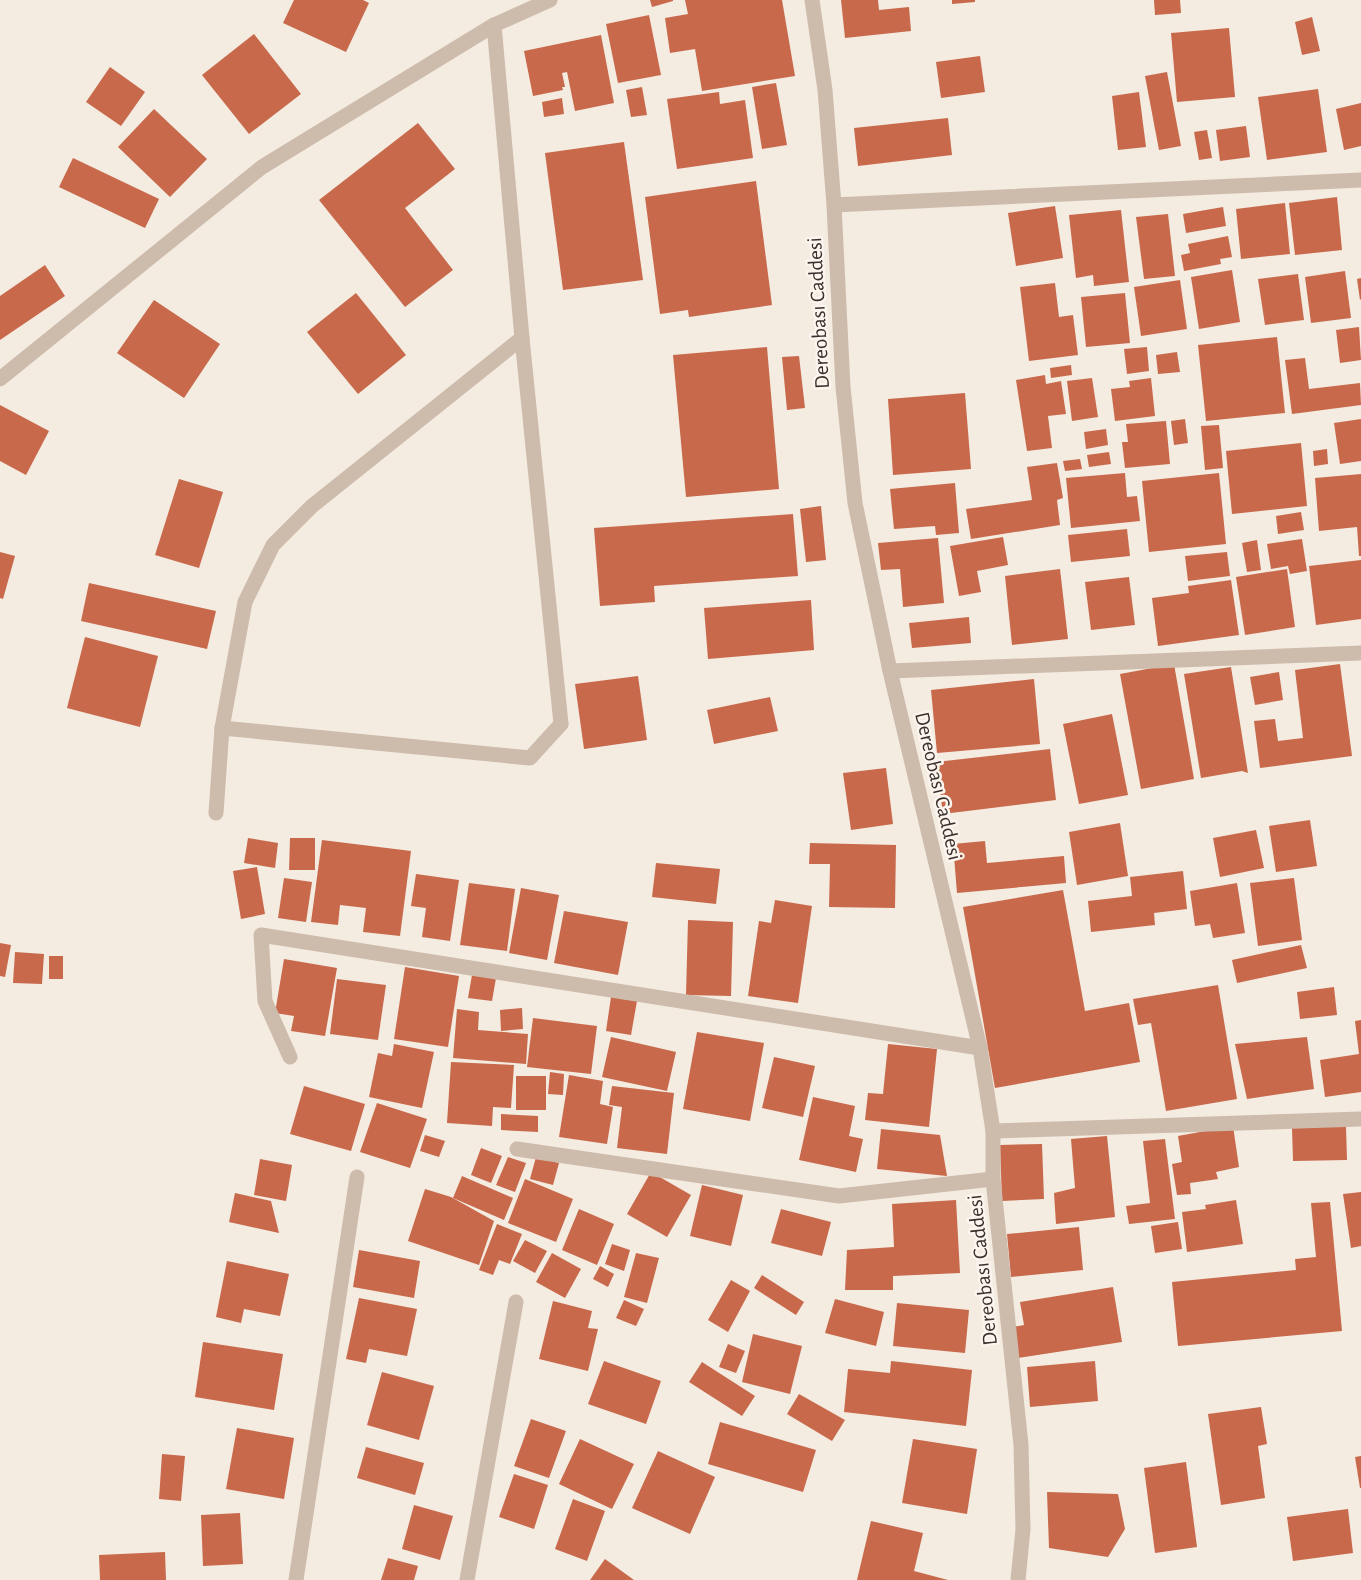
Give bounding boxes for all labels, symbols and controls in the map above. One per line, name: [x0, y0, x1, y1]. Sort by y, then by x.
street label: Dereobası Caddesi: [804, 237, 833, 389]
street label: Dereobası Caddesi: [911, 710, 966, 862]
street label: Dereobası Caddesi: [964, 1193, 1001, 1346]

